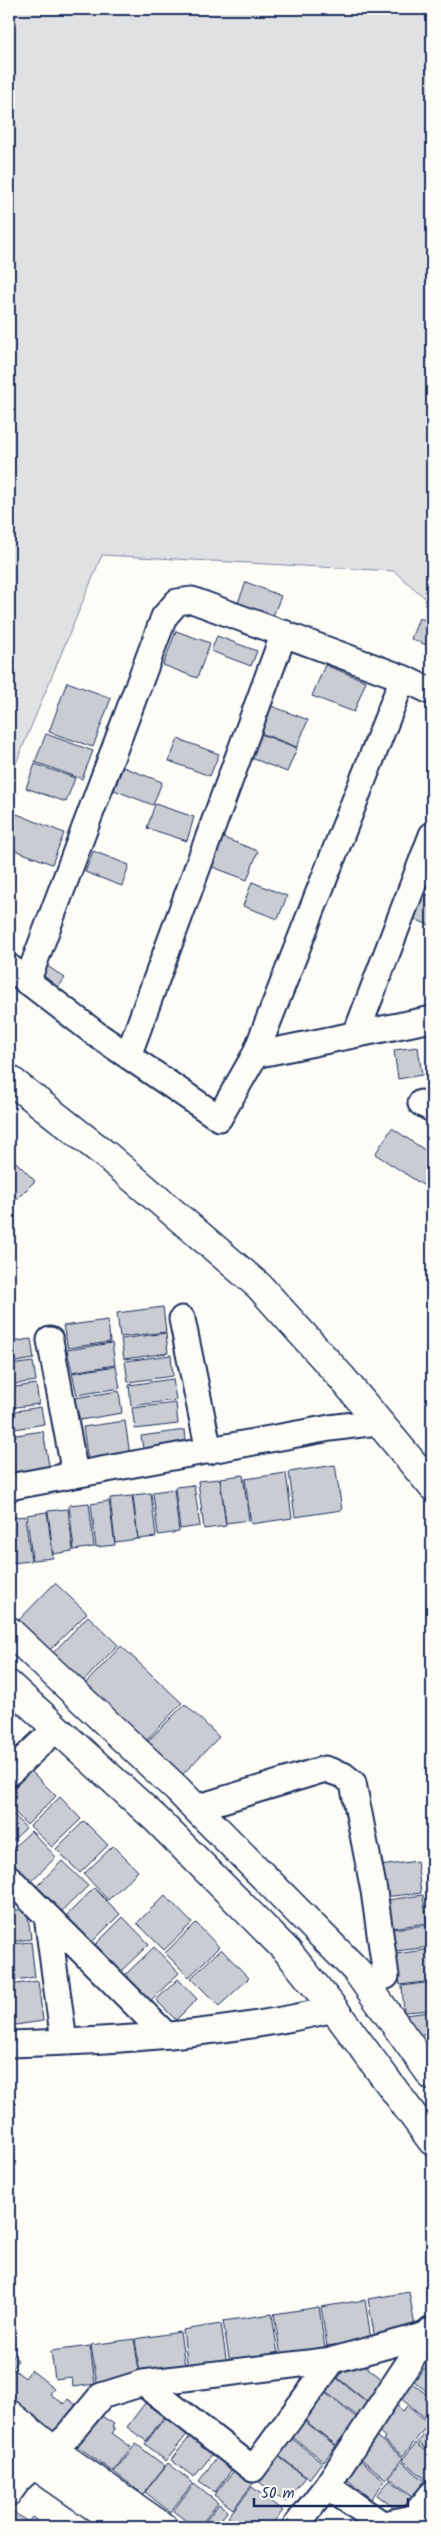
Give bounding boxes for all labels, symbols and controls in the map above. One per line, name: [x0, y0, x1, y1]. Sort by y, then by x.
scale bar: [254, 2476, 407, 2508]
text: 50 m: [261, 2482, 295, 2506]

